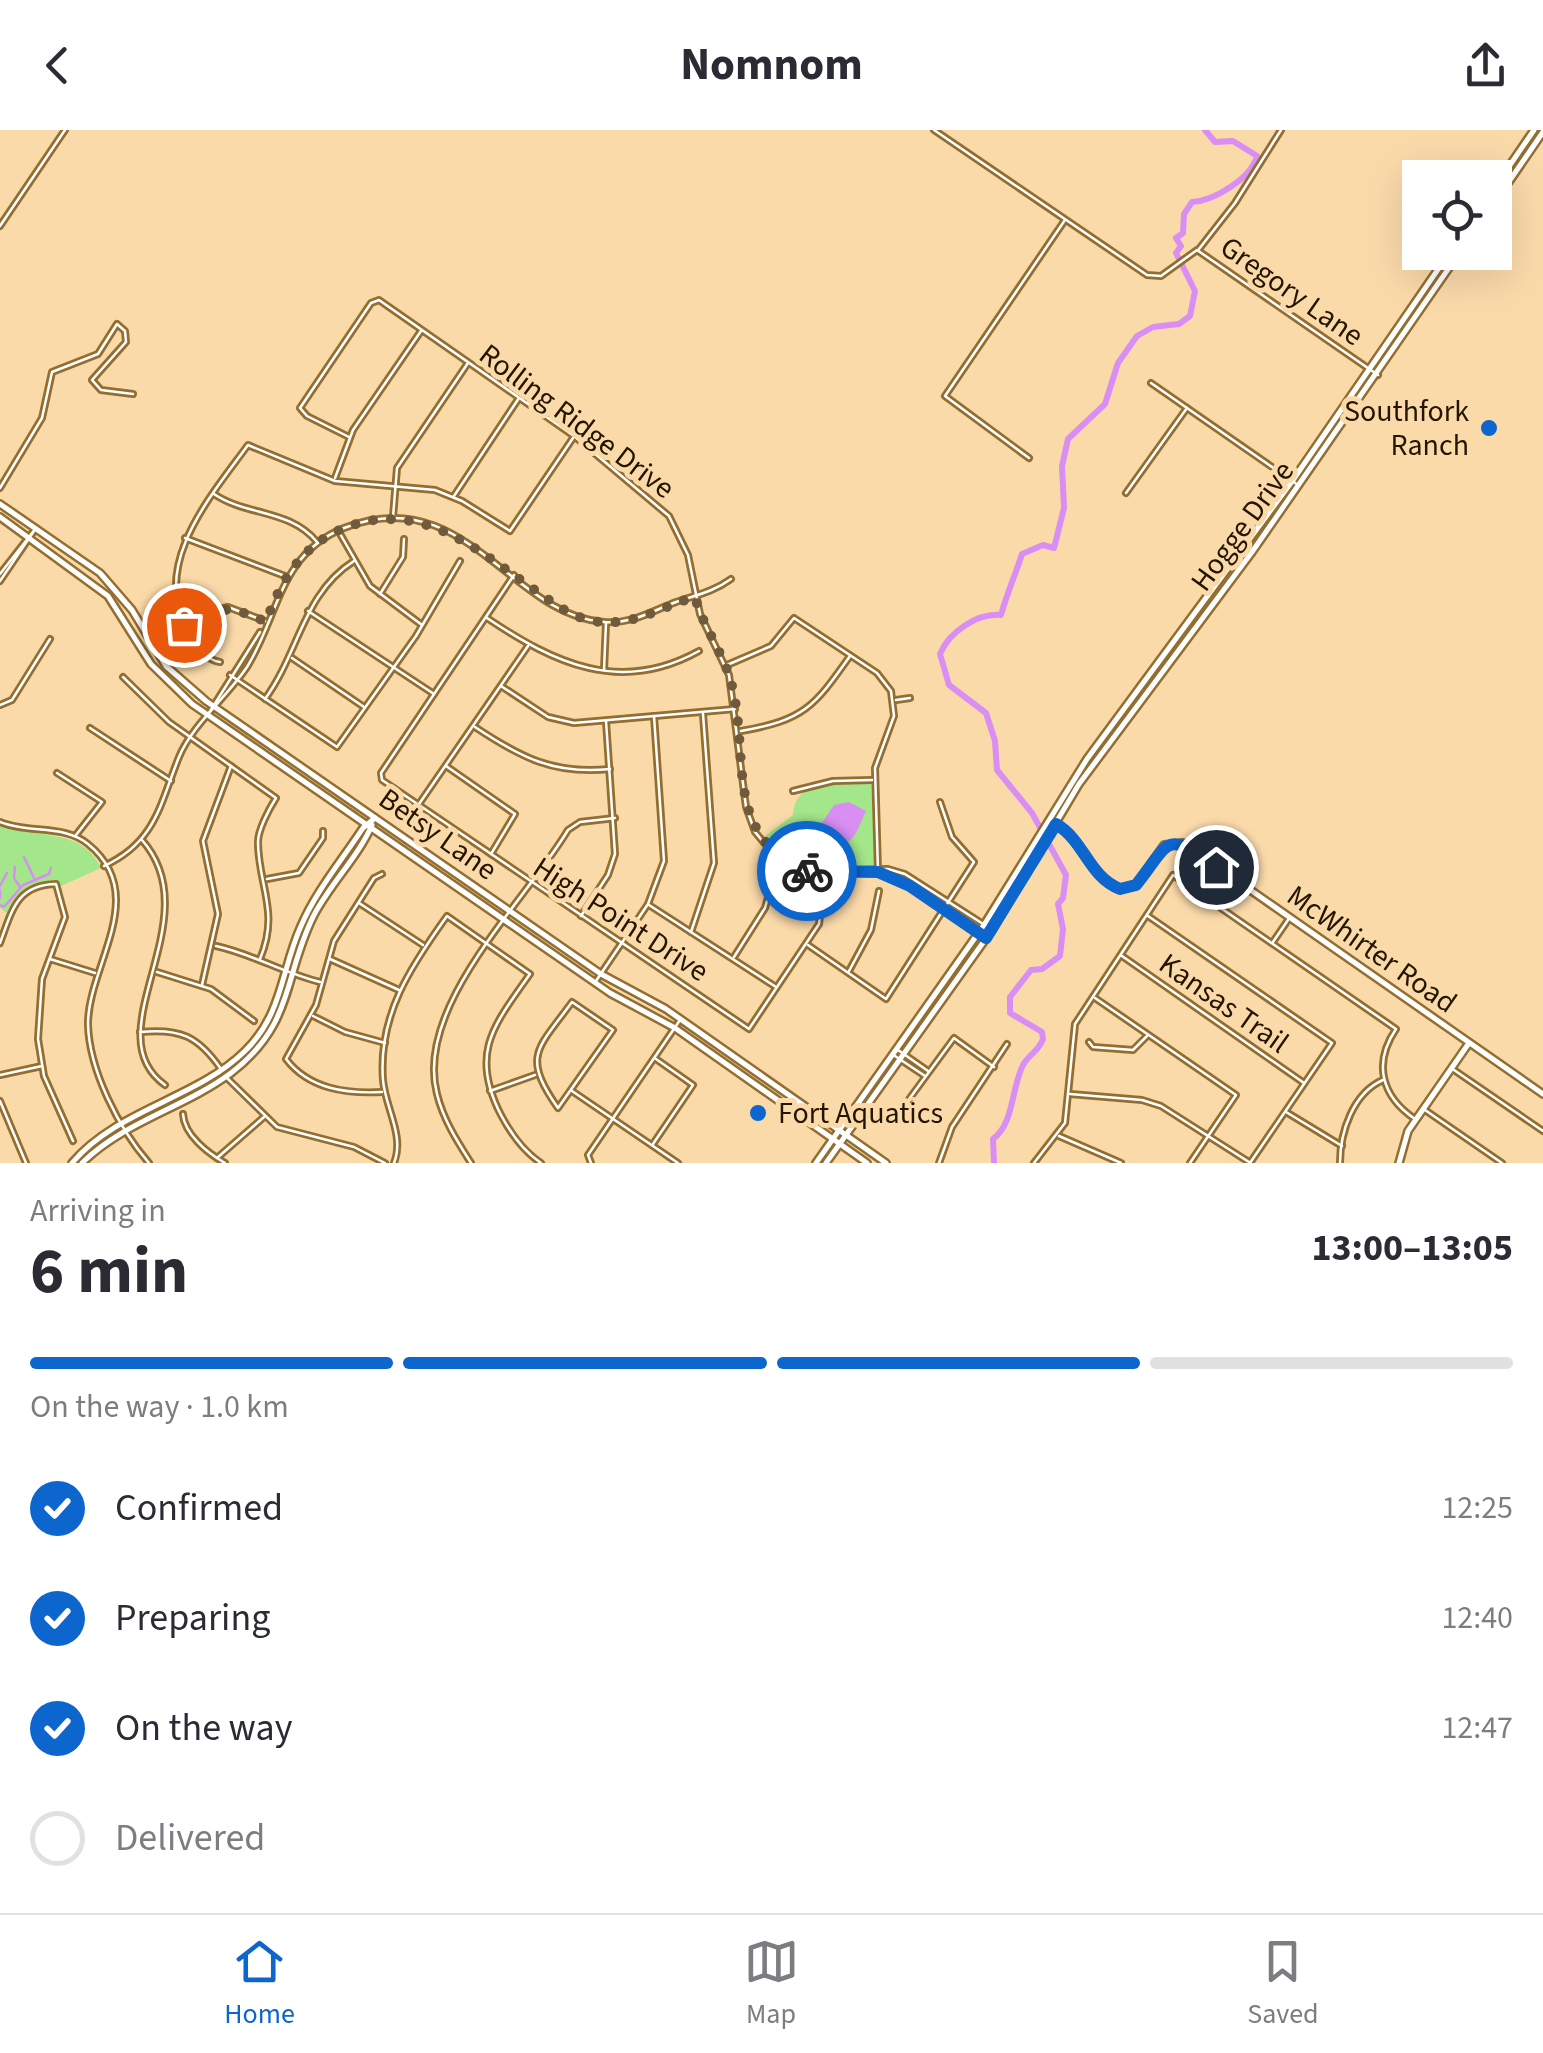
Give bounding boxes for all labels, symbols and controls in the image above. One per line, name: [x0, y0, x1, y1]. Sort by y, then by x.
text: Nomnom: [680, 33, 863, 97]
icon: back: [30, 38, 85, 93]
icon: share: [1458, 38, 1513, 93]
map controls: [1402, 160, 1512, 270]
button: locate: [1402, 160, 1512, 270]
street label: Gregory Lane: [1211, 226, 1372, 357]
street label: Rolling Ridge Drive: [470, 334, 683, 509]
place label: Southfork Ranch: [1344, 390, 1469, 467]
marker: Southfork Ranch: [1478, 417, 1500, 439]
street label: Hogge Drive: [1180, 452, 1304, 600]
pin: [142, 583, 227, 668]
icon: bag: [157, 598, 212, 653]
street label: Betsy Lane: [370, 778, 506, 891]
courier: [757, 821, 857, 921]
pin: [1174, 825, 1259, 910]
icon: home: [1189, 840, 1244, 895]
icon: bike: [780, 844, 835, 899]
street label: High Point Drive: [524, 846, 717, 992]
street label: McWhirter Road: [1278, 875, 1465, 1024]
street label: Kansas Trail: [1150, 943, 1297, 1064]
place label: Fort Aquatics: [778, 1092, 943, 1135]
marker: Fort Aquatics: [747, 1102, 769, 1124]
text: Arriving in: [30, 1188, 166, 1234]
text: 13:00–13:05: [1311, 1221, 1513, 1275]
text: 6 min: [30, 1225, 188, 1318]
text: On the way · 1.0 km: [30, 1384, 289, 1430]
icon: check: [30, 1481, 85, 1536]
text: Confirmed: [115, 1481, 283, 1535]
text: 12:25: [1441, 1485, 1513, 1531]
icon: check: [30, 1591, 85, 1646]
text: Preparing: [115, 1591, 270, 1645]
text: 12:40: [1441, 1595, 1513, 1641]
icon: check: [30, 1701, 85, 1756]
text: On the way: [115, 1701, 292, 1755]
text: 12:47: [1441, 1705, 1513, 1751]
text: Delivered: [115, 1811, 265, 1865]
tab: Home: [224, 1934, 295, 2034]
tab: Map: [744, 1934, 799, 2034]
tab: Saved: [1247, 1934, 1319, 2034]

